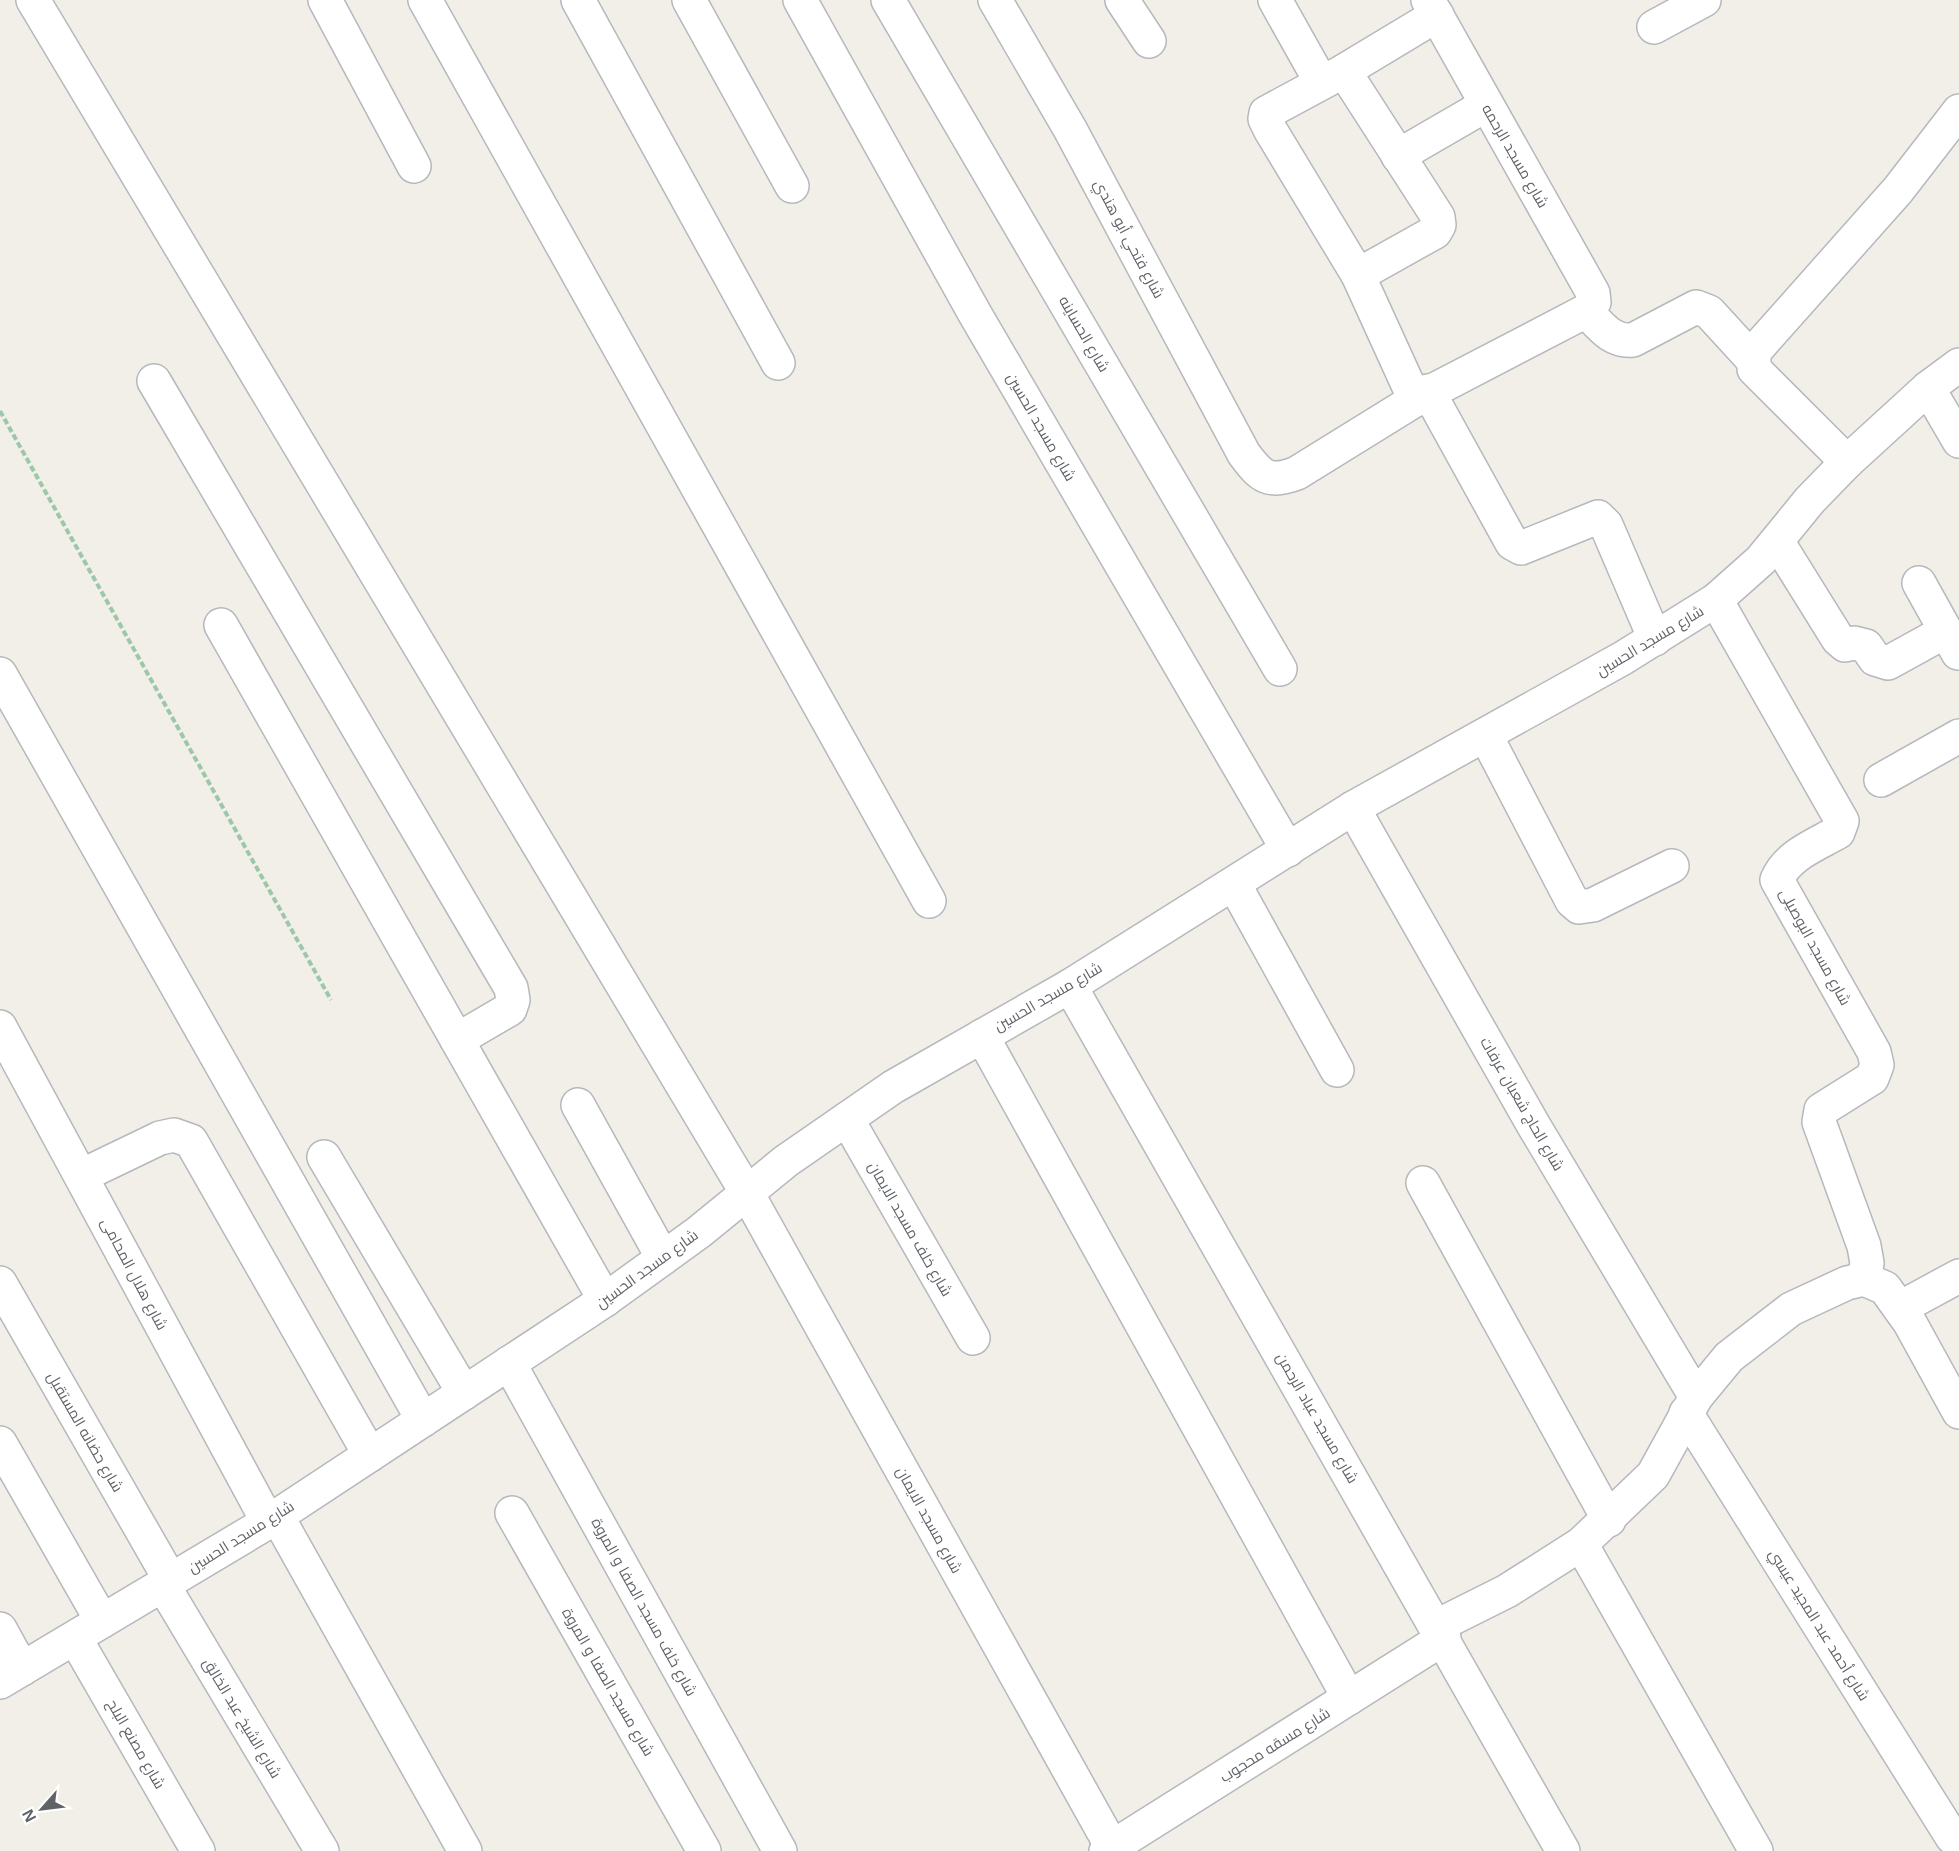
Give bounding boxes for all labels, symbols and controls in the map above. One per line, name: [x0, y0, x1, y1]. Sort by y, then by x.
street label: شارع مسجد الرحمه: [1476, 101, 1552, 212]
street label: شارع فتحي أبو هندي: [1087, 176, 1169, 303]
street label: شارع الحساينه: [1053, 293, 1113, 376]
street label: شارع مسجد الحسين: [1001, 370, 1079, 485]
street label: شارع مسجد الحسين: [1593, 602, 1708, 682]
street label: شارع مسجد البوصيلى: [1774, 885, 1855, 1010]
street label: شارع مسجد الحسين: [991, 959, 1106, 1037]
street label: شارع الحاج شعبان عرفات: [1475, 1034, 1568, 1175]
street label: شارع خلف مسجد الايمان: [862, 1159, 956, 1300]
street label: شارع هلال المحامى: [95, 1215, 171, 1334]
street label: شارع مسجد الحسين: [592, 1226, 703, 1314]
street label: شارع مسجد عباد الرحمن: [1271, 1350, 1362, 1487]
street label: شارع حضانه المستقبل: [42, 1369, 127, 1496]
street label: شارع مسجد الايمان: [890, 1463, 966, 1577]
street label: شارع مسجد الحسين: [184, 1497, 299, 1579]
street label: شارع خلف مسجد الصفا و المروة: [586, 1515, 701, 1700]
street label: شارع أحمد عبد المجيد عيسي: [1762, 1545, 1874, 1706]
street label: شارع مسجد الصفا و المروة: [556, 1605, 658, 1760]
street label: شارع الشيخ عبد الخالق: [197, 1655, 285, 1782]
street label: شارع مصنع البلح: [101, 1696, 169, 1793]
street label: شارع مسقه محجوب: [1217, 1704, 1334, 1788]
north arrow: [12, 1779, 72, 1839]
text: N: [19, 1807, 39, 1825]

